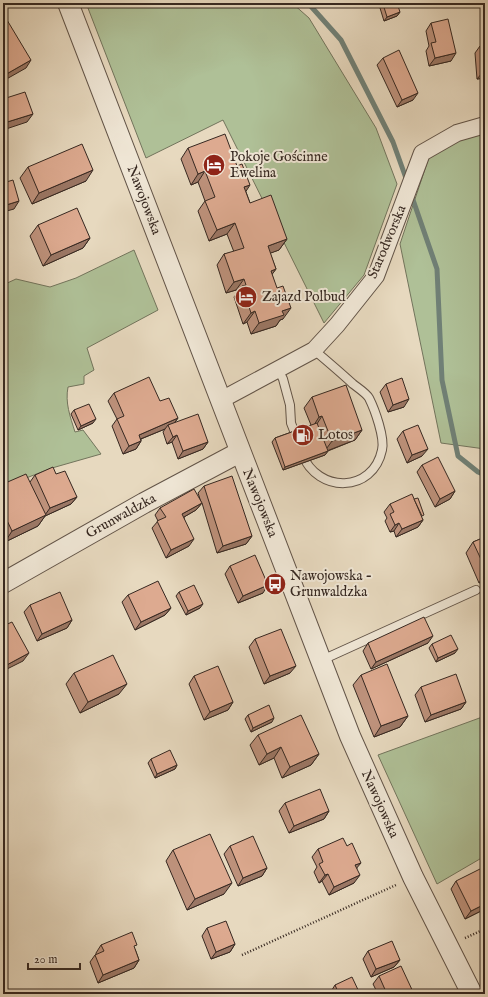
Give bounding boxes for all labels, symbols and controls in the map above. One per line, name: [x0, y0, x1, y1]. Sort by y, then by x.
place label: Pokoje Gościnne Ewelina: [230, 148, 328, 182]
hotel icon: Pokoje Gościnne Ewelina: [201, 152, 227, 178]
street label: Nawojowska: [123, 163, 166, 238]
street label: Starodworska: [363, 202, 411, 282]
hotel icon: Zajazd Polbud: [233, 284, 259, 310]
place label: Zajazd Polbud: [262, 288, 346, 306]
fuel station icon: Lotos: [290, 422, 316, 448]
place label: Lotos: [318, 426, 353, 444]
street label: Nawojowska: [238, 466, 282, 541]
street label: Grunwaldzka: [83, 489, 160, 543]
place label: Nawojowska - Grunwaldzka: [290, 567, 372, 601]
bus stop icon: Nawojowska - Grunwaldzka: [262, 571, 288, 597]
street label: Nawojowska: [357, 767, 403, 842]
scale bar: [28, 945, 80, 971]
text: 20 m: [34, 952, 57, 967]

